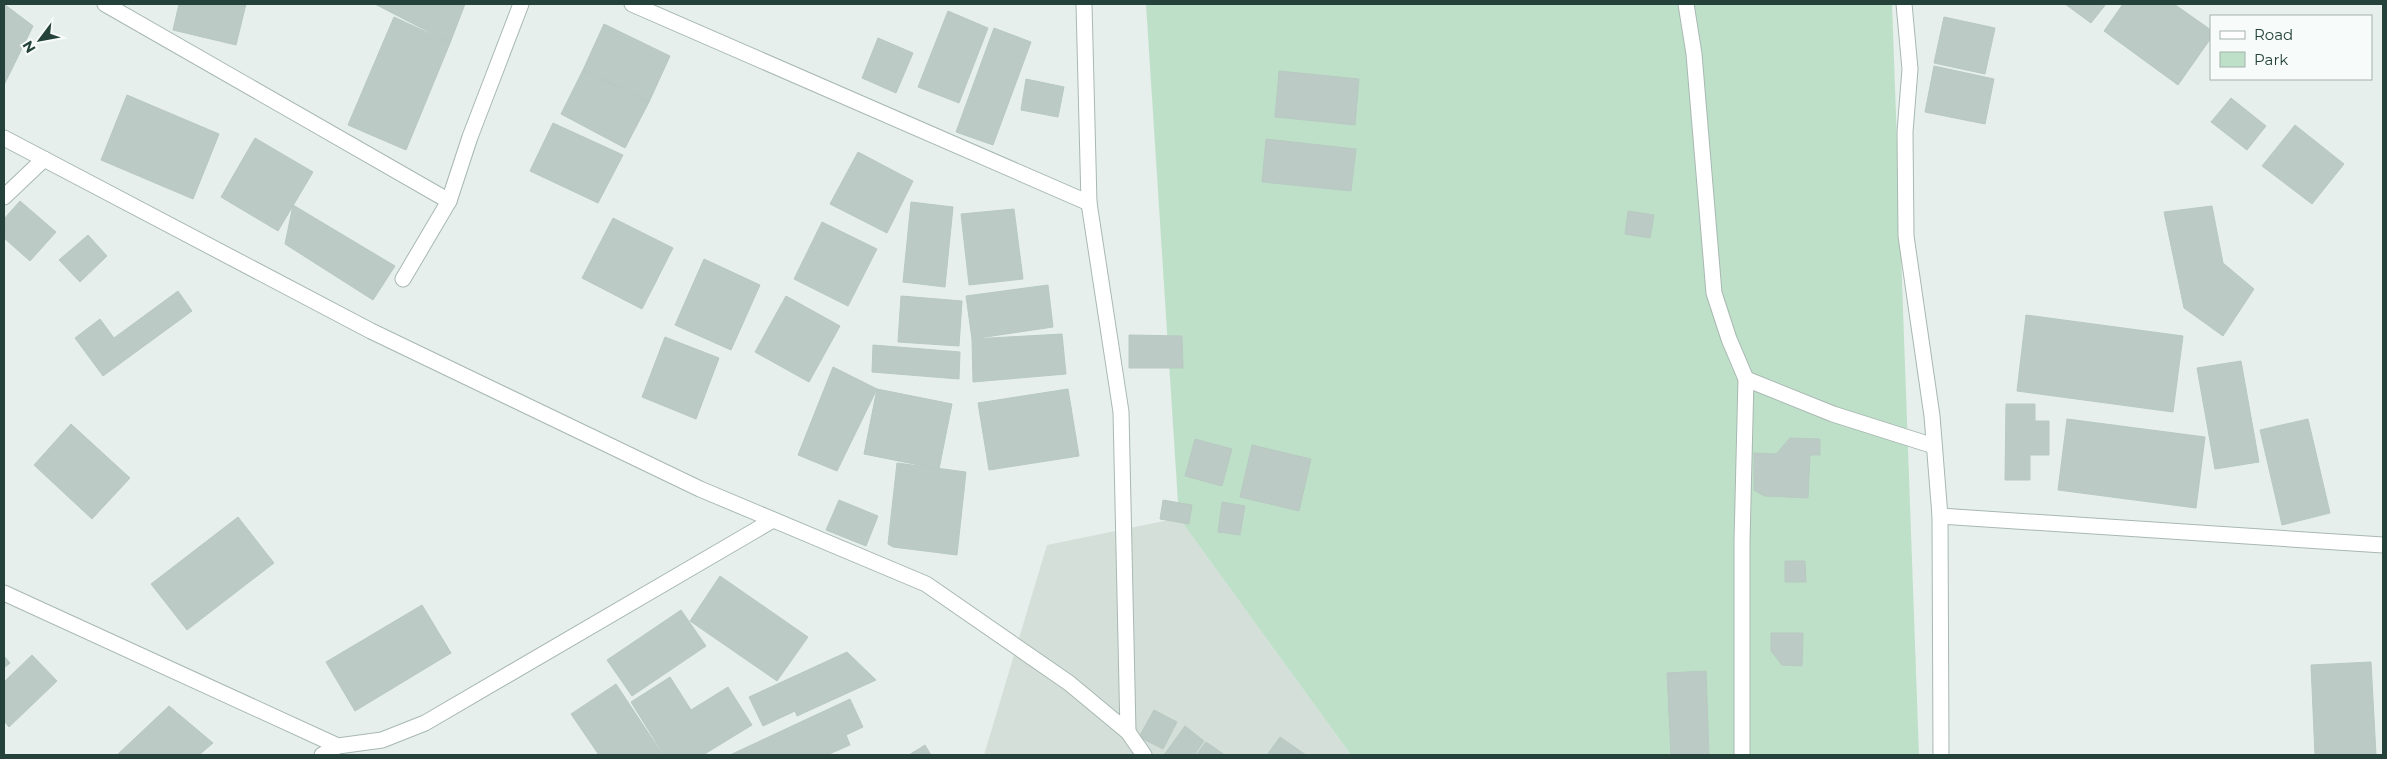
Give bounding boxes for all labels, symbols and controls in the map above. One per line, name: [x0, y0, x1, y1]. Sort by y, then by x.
north arrow: [15, 15, 65, 65]
legend: [2210, 15, 2372, 80]
text: Road: [2254, 25, 2293, 44]
text: N: [18, 37, 40, 56]
text: Park: [2254, 50, 2288, 69]

